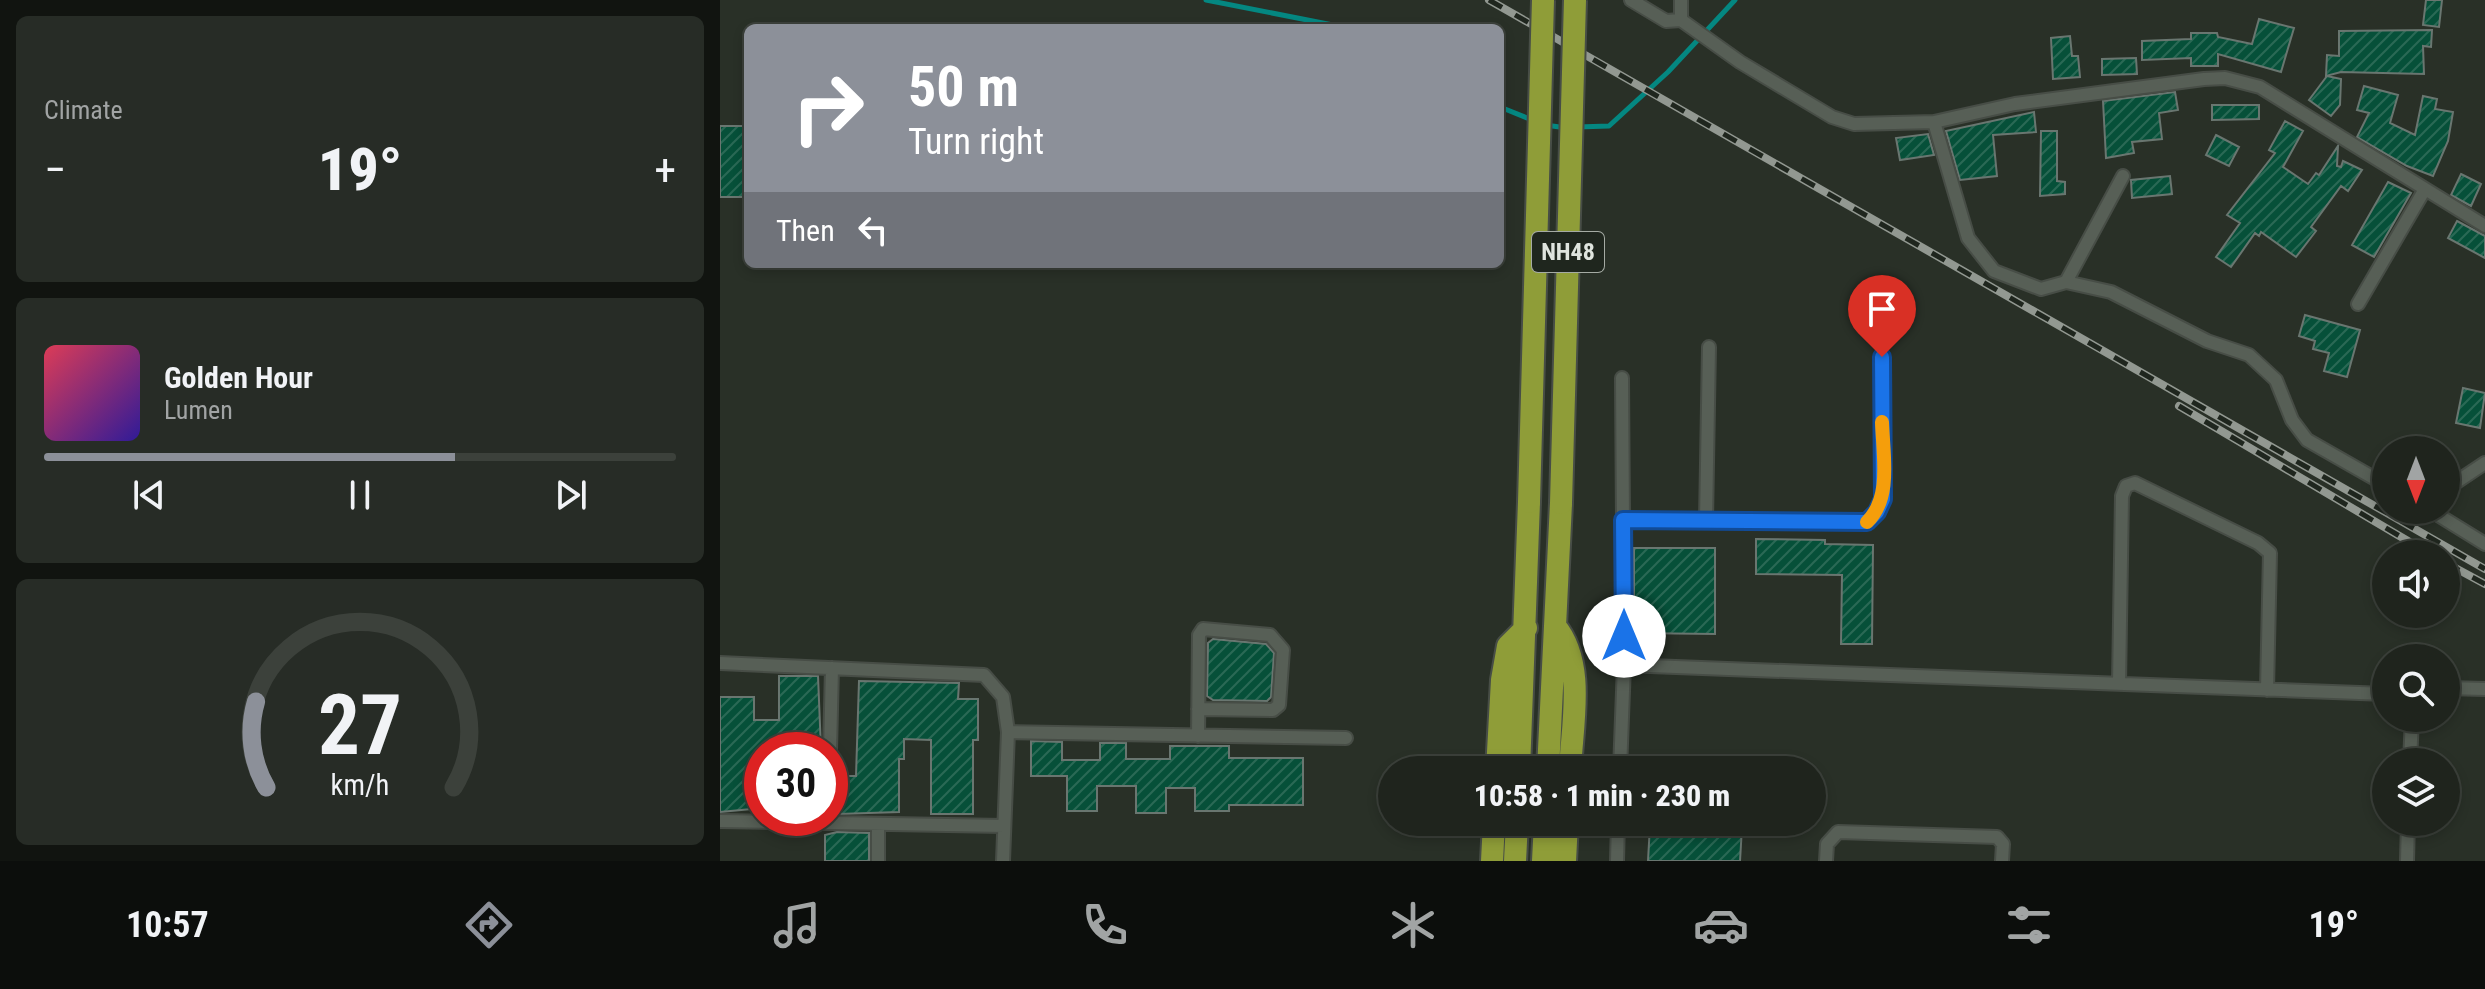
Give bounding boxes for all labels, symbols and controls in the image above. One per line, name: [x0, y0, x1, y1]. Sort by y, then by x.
text: 50 m: [908, 54, 1019, 120]
icon: right: [776, 56, 880, 160]
text: Climate: [44, 95, 123, 125]
text: Turn right: [908, 121, 1044, 163]
text: 19°: [318, 134, 402, 205]
text: −: [44, 144, 66, 196]
text: +: [654, 144, 676, 196]
icon: left: [851, 208, 895, 252]
text: Then: [776, 213, 835, 248]
road number: NH48: [1532, 232, 1604, 272]
pin: [1848, 275, 1916, 357]
icon: arrive: [1860, 287, 1904, 331]
text: Golden Hour: [164, 360, 313, 395]
text: Lumen: [164, 395, 233, 425]
north arrow: [2372, 436, 2460, 524]
map controls: [2372, 436, 2460, 836]
icon: previous: [127, 473, 171, 517]
icon: pause: [338, 473, 382, 517]
icon: next: [549, 473, 593, 517]
button: sound: [2372, 540, 2460, 628]
position arrow: [1582, 594, 1666, 678]
button: search: [2372, 644, 2460, 732]
text: 27: [318, 677, 402, 774]
speed limit sign: 30: [744, 732, 848, 836]
button: layers: [2372, 748, 2460, 836]
text: km/h: [331, 768, 389, 802]
text: 10:58 · 1 min · 230 m: [1474, 778, 1730, 813]
icon: directions: [461, 897, 517, 953]
icon: music: [769, 897, 825, 953]
icon: phone: [1077, 897, 1133, 953]
icon: climate: [1385, 897, 1441, 953]
icon: car: [1693, 897, 1749, 953]
icon: filters: [2001, 897, 2057, 953]
text: 10:57: [126, 904, 209, 946]
text: 19°: [2309, 904, 2359, 946]

